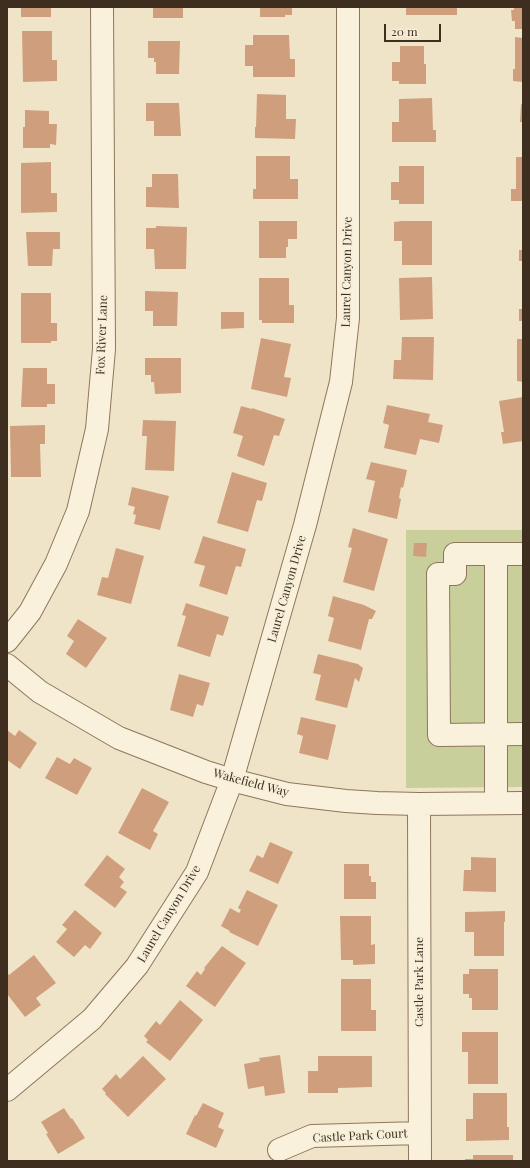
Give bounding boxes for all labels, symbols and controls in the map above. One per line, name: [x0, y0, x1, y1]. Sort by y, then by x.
scale bar: [386, 16, 443, 42]
text: 20 m: [391, 23, 418, 39]
street label: Laurel Canyon Drive: [339, 216, 355, 328]
street label: Fox River Lane: [93, 295, 111, 375]
street label: Laurel Canyon Drive: [265, 534, 309, 644]
street label: Wakefield Way: [212, 766, 290, 800]
street label: Laurel Canyon Drive: [134, 863, 204, 965]
street label: Castle Park Lane: [412, 937, 426, 1027]
street label: Castle Park Court: [312, 1126, 408, 1146]

